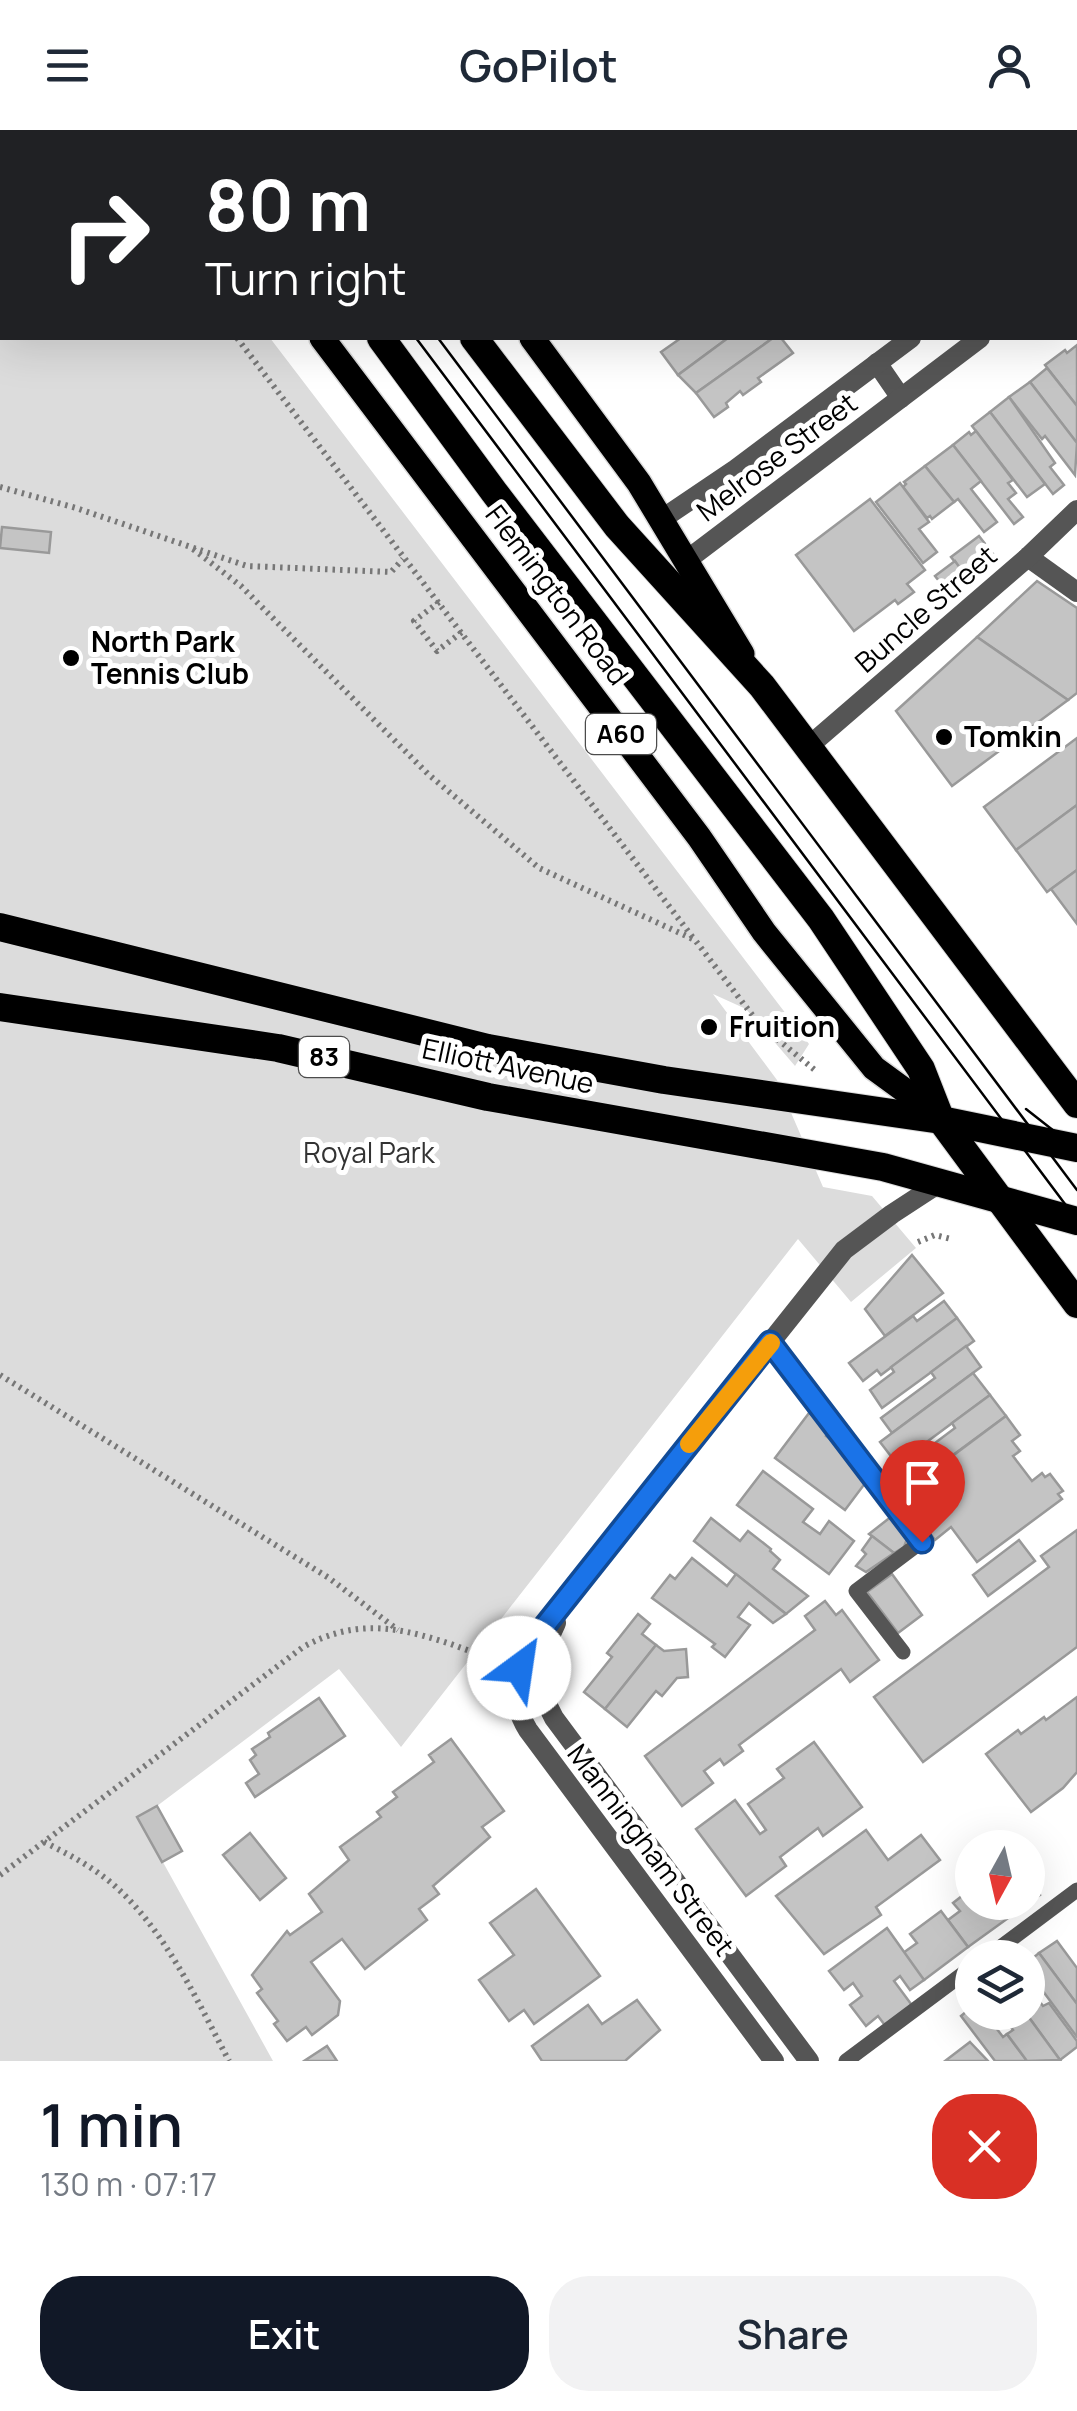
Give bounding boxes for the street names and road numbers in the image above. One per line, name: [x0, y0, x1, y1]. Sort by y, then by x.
street label: Melrose Street: [688, 383, 864, 529]
street label: Flemington Road: [478, 497, 638, 692]
street label: Buncle Street: [846, 536, 1004, 680]
road number: A60: [586, 714, 656, 754]
street label: Elliott Avenue: [419, 1028, 597, 1102]
road number: 83: [299, 1037, 349, 1077]
street label: Manningham Street: [560, 1736, 744, 1963]

